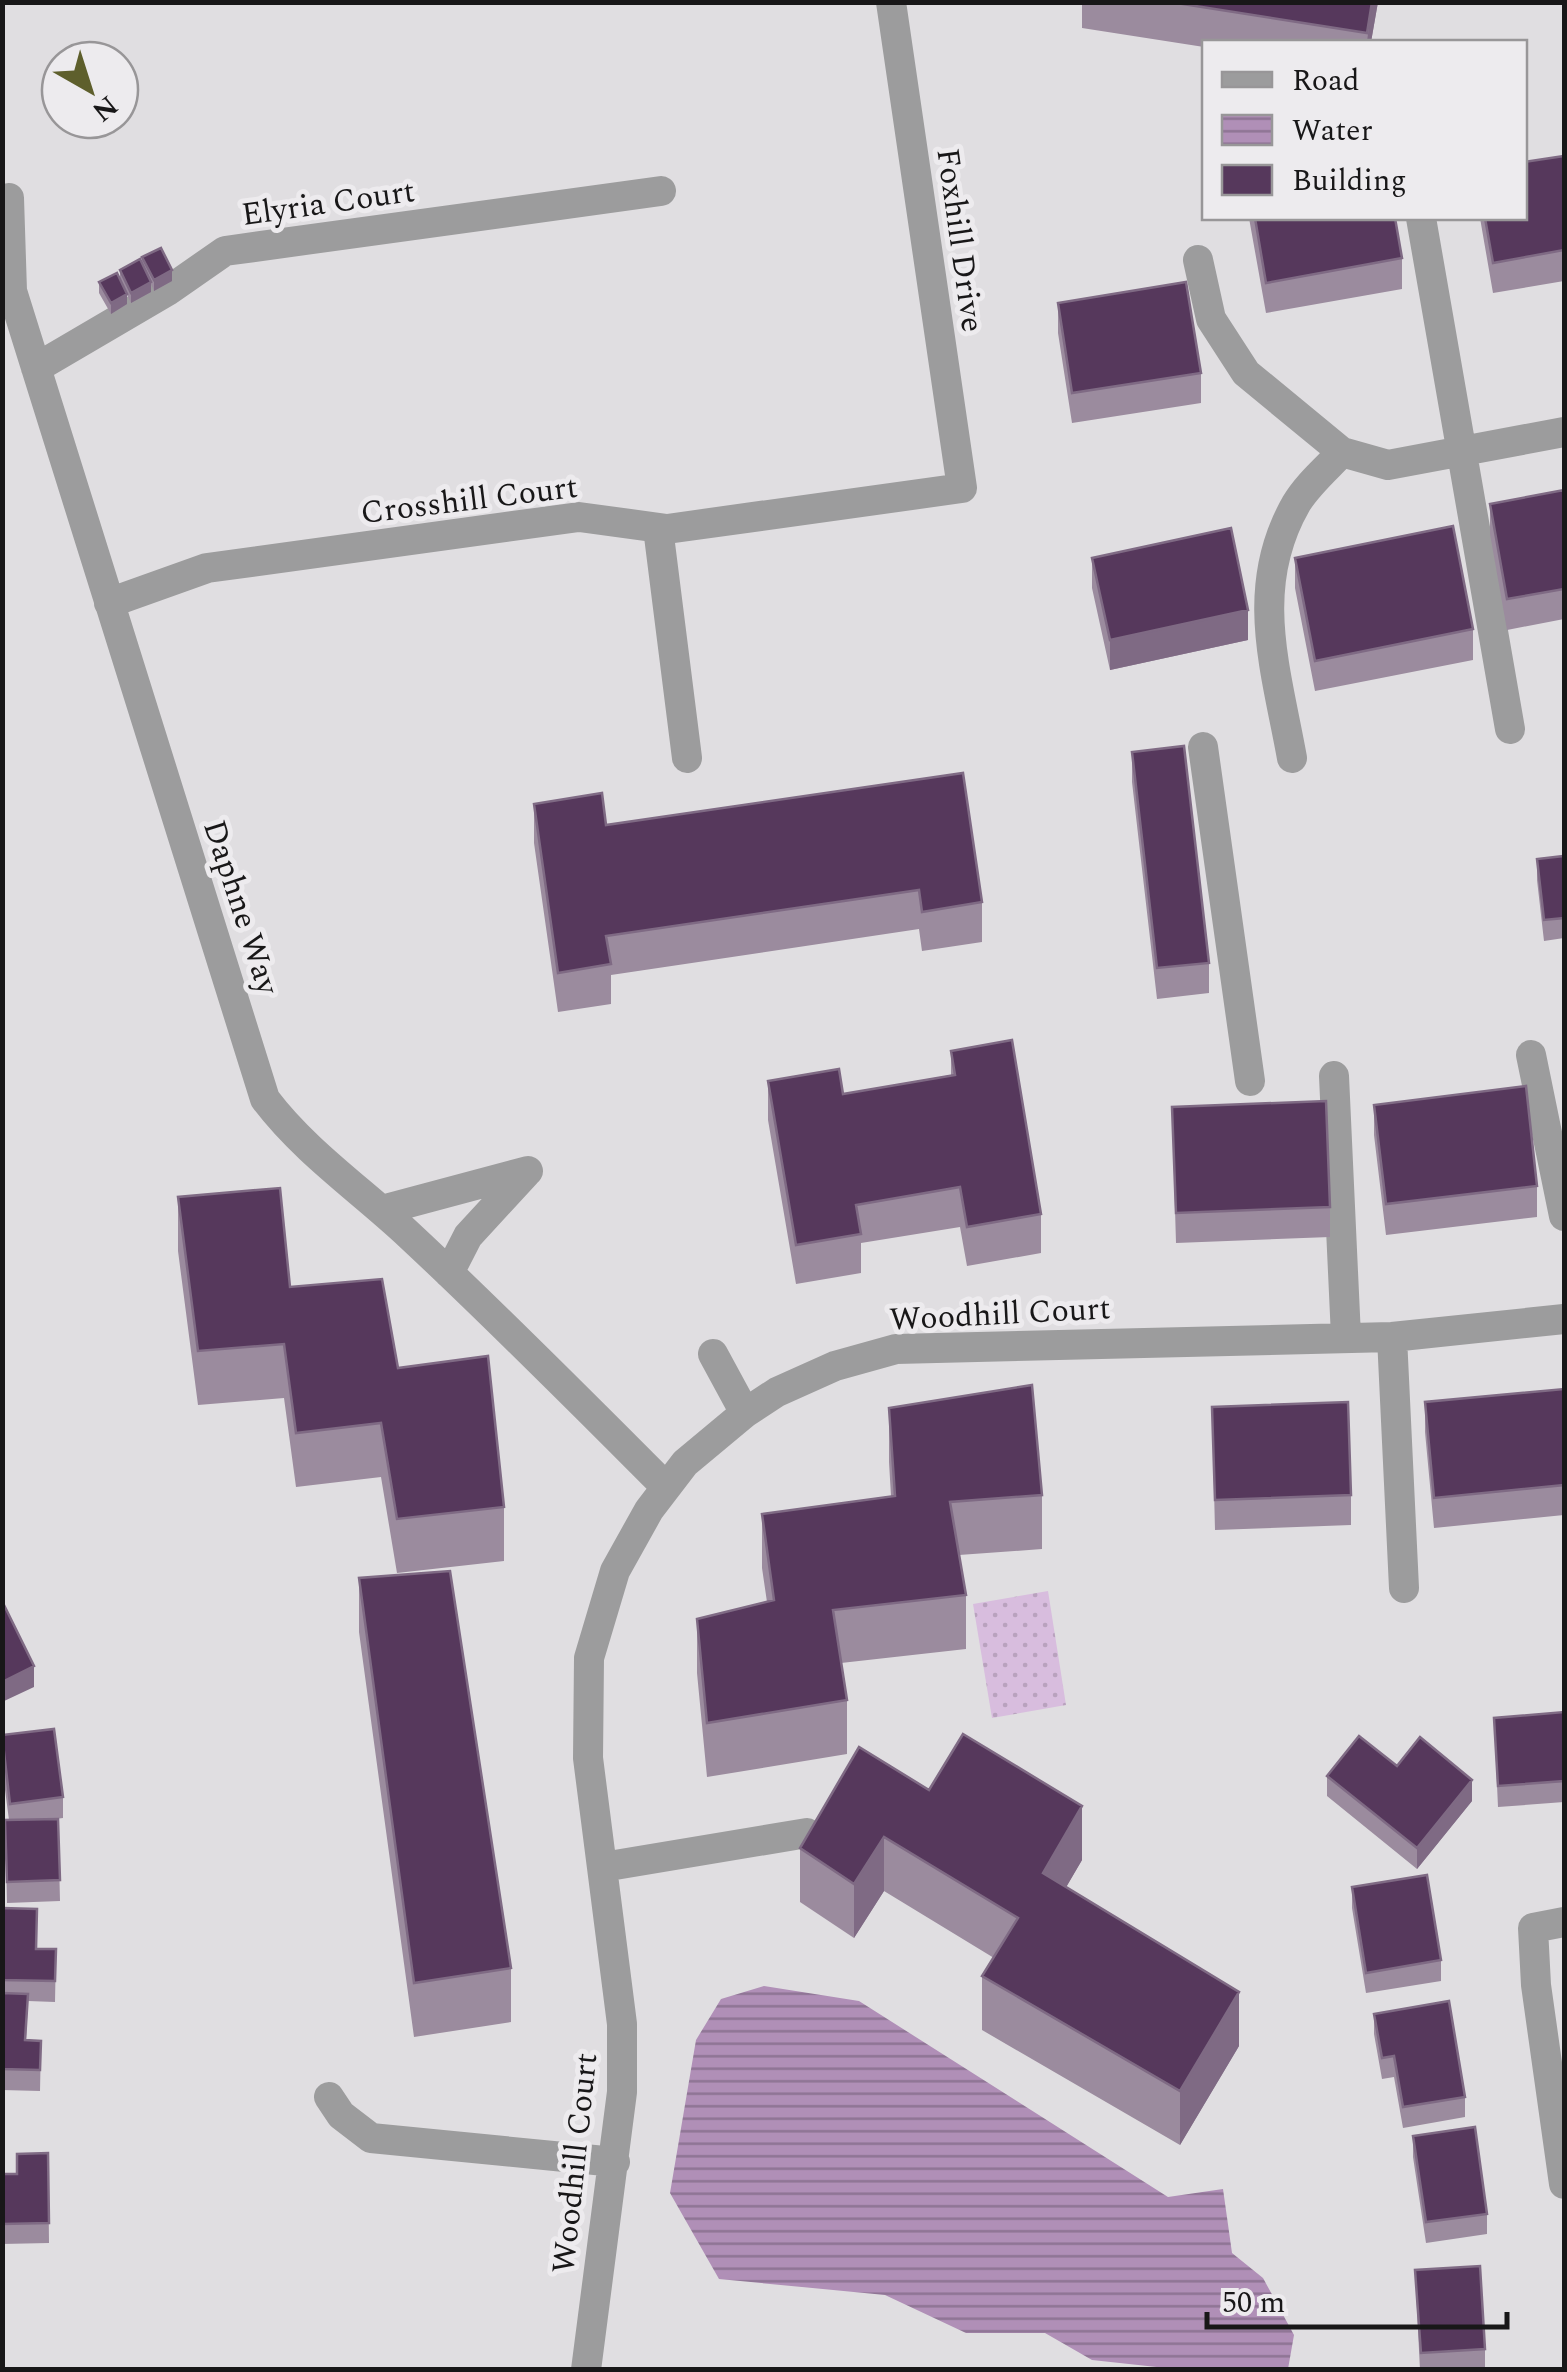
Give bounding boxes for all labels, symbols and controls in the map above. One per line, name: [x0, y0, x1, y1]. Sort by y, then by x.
north arrow: [40, 40, 140, 140]
legend: [1202, 40, 1527, 220]
text: Road: [1292, 58, 1360, 104]
text: N: [82, 84, 127, 132]
text: Water: [1292, 108, 1373, 154]
street label: Foxhill Drive: [922, 145, 997, 335]
text: Building: [1292, 158, 1407, 204]
street label: Elyria Court: [238, 167, 418, 240]
street label: Crosshill Court: [358, 463, 581, 538]
street label: Daphne Way: [189, 814, 292, 1003]
street label: Woodhill Court: [888, 1284, 1112, 1345]
street label: Woodhill Court: [540, 2051, 611, 2276]
scale bar: [1207, 2267, 1507, 2329]
text: 50 m: [1222, 2280, 1285, 2326]

